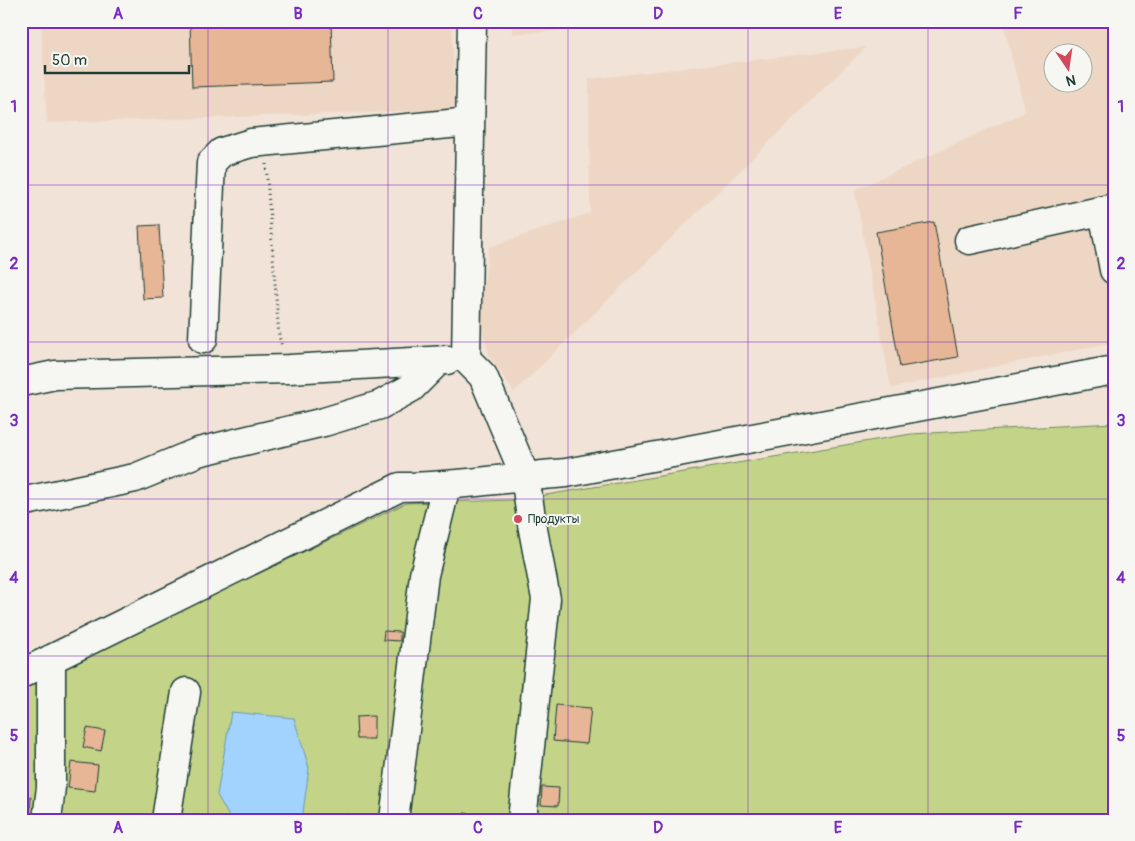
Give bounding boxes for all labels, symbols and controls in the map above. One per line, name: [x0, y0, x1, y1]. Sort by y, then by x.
text: A: [113, 4, 124, 24]
text: B: [293, 4, 303, 24]
text: C: [473, 4, 483, 24]
text: D: [653, 4, 663, 24]
text: E: [834, 4, 843, 24]
text: F: [1013, 4, 1023, 24]
scale bar: [45, 42, 189, 74]
north arrow: [1042, 42, 1092, 92]
text: 50 m: [52, 51, 87, 70]
text: N: [1064, 71, 1077, 90]
text: 1: [11, 97, 17, 117]
text: 1: [1118, 97, 1124, 117]
text: 2: [10, 254, 19, 274]
text: 2: [1117, 254, 1126, 274]
text: 3: [10, 411, 19, 431]
text: 3: [1117, 411, 1126, 431]
place label: Продукты: [528, 512, 580, 527]
marker: Продукты: [512, 513, 524, 525]
text: 4: [9, 568, 19, 588]
text: 4: [1116, 568, 1126, 588]
text: 5: [10, 726, 19, 746]
text: 5: [1117, 726, 1126, 746]
text: A: [113, 818, 124, 838]
text: B: [293, 818, 303, 838]
text: C: [473, 818, 483, 838]
text: D: [653, 818, 663, 838]
text: E: [834, 818, 843, 838]
text: F: [1013, 818, 1023, 838]

